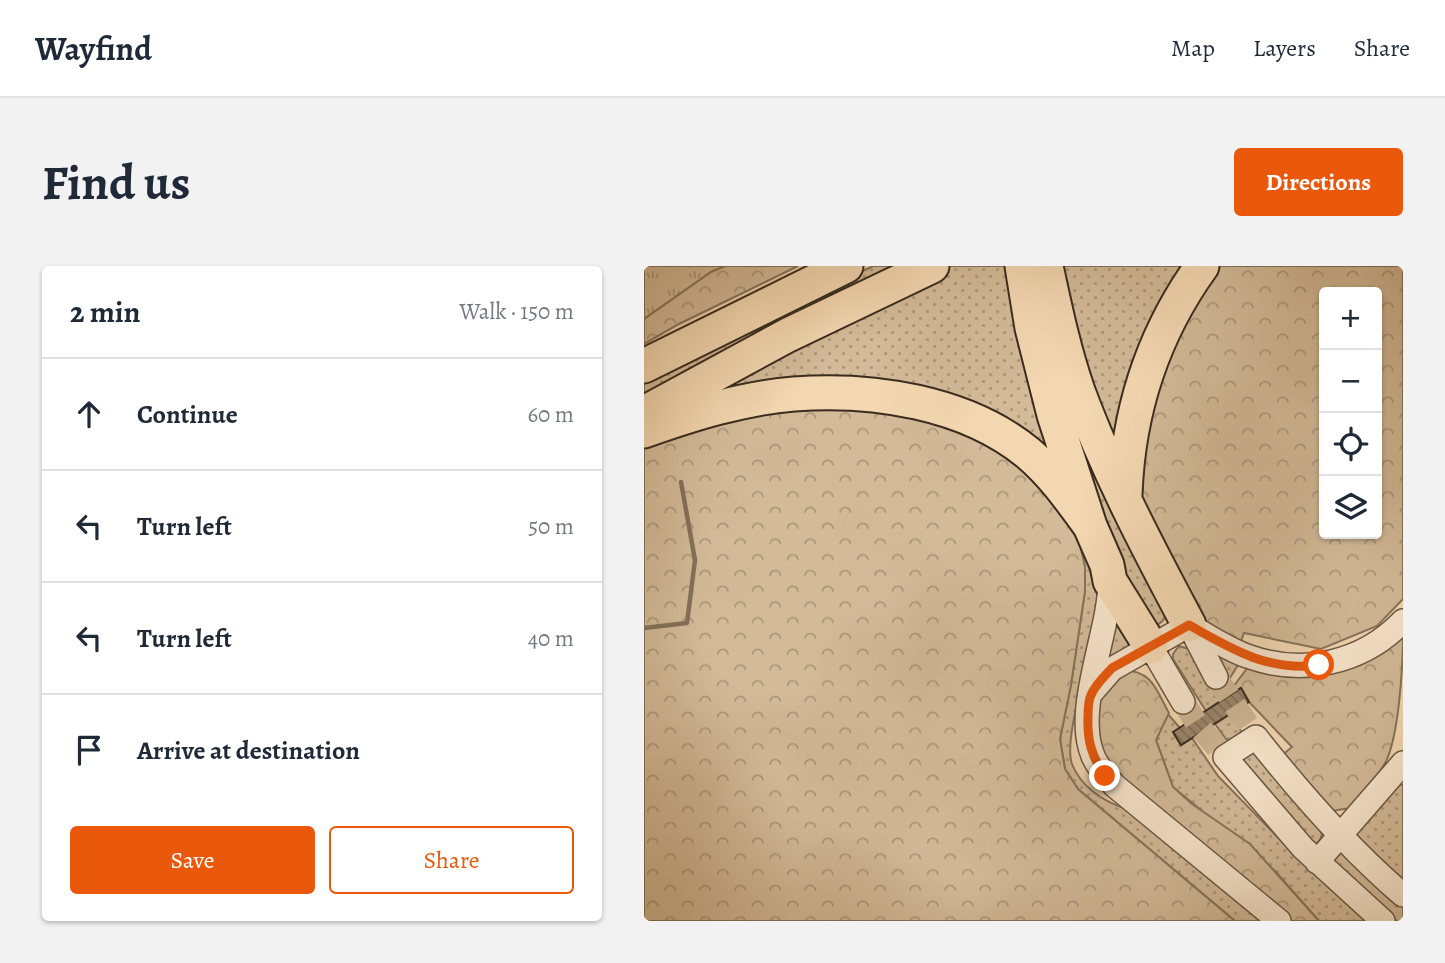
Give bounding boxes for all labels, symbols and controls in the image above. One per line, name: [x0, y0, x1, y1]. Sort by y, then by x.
text: Wayfind: [35, 26, 152, 71]
text: Map: [1171, 32, 1215, 64]
text: Layers: [1253, 32, 1316, 64]
text: Share: [1354, 32, 1410, 64]
button: Directions: [1234, 148, 1403, 216]
text: Find us: [42, 149, 190, 216]
map controls: [1319, 287, 1382, 539]
button: +: [1319, 287, 1382, 350]
text: 2 min: [70, 292, 140, 332]
text: Walk · 150 m: [459, 296, 574, 327]
button: −: [1319, 350, 1382, 413]
icon: ahead: [70, 395, 108, 433]
text: Continue: [137, 397, 238, 432]
text: 60 m: [527, 399, 574, 430]
button: locate: [1319, 413, 1382, 476]
button: layers: [1319, 476, 1382, 539]
icon: left: [70, 507, 108, 545]
text: Turn left: [137, 509, 232, 544]
text: 50 m: [528, 511, 574, 542]
icon: left: [70, 619, 108, 657]
text: Turn left: [137, 621, 232, 656]
text: 40 m: [528, 623, 574, 654]
route start: [1303, 649, 1334, 680]
icon: arrive: [70, 731, 108, 769]
text: Arrive at destination: [137, 733, 360, 768]
route end: [1089, 760, 1120, 791]
button: Save: [70, 826, 315, 894]
button: Share: [329, 826, 574, 894]

